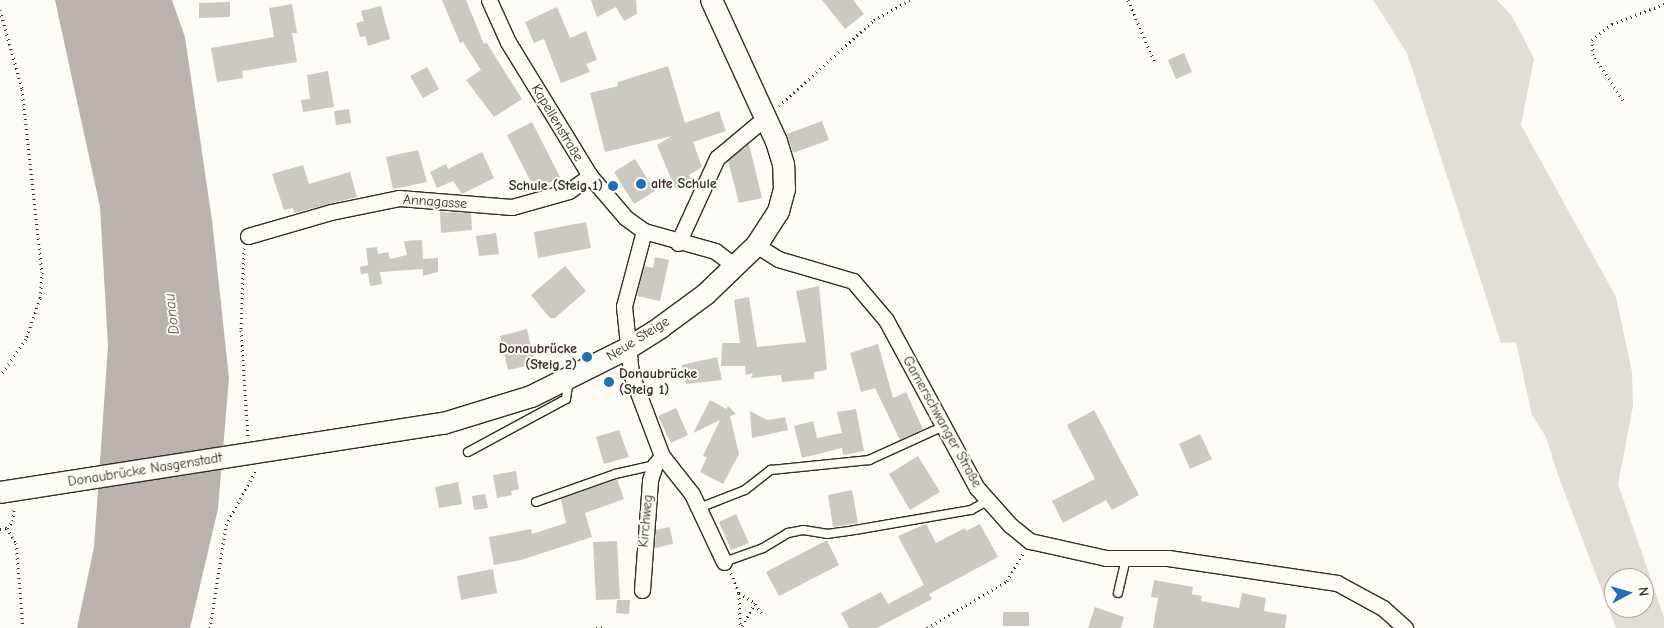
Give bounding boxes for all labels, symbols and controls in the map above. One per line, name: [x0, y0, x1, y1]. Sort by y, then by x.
street label: Kapellenstraße: [527, 81, 587, 165]
place label: alte Schule: [651, 176, 717, 192]
place label: Schule (Steig 1): [509, 178, 603, 194]
marker: alte Schule: [635, 178, 647, 190]
marker: Schule (Steig 1): [607, 180, 619, 192]
street label: Annagasse: [402, 191, 468, 213]
water label: Donau: [161, 292, 183, 336]
street label: Neue Steige: [603, 313, 673, 365]
place label: Donaubrücke (Steig 2): [499, 341, 577, 374]
marker: Donaubrücke (Steig 2): [581, 351, 593, 363]
street label: Gamerschwanger Straße: [899, 353, 985, 491]
place label: Donaubrücke (Steig 1): [619, 366, 697, 398]
marker: Donaubrücke (Steig 1): [603, 376, 615, 388]
street label: Donaubrücke Nasgenstadt: [67, 450, 223, 490]
street label: Kirchweg: [635, 494, 657, 548]
north arrow: [1604, 568, 1654, 618]
text: N: [1634, 586, 1652, 597]

